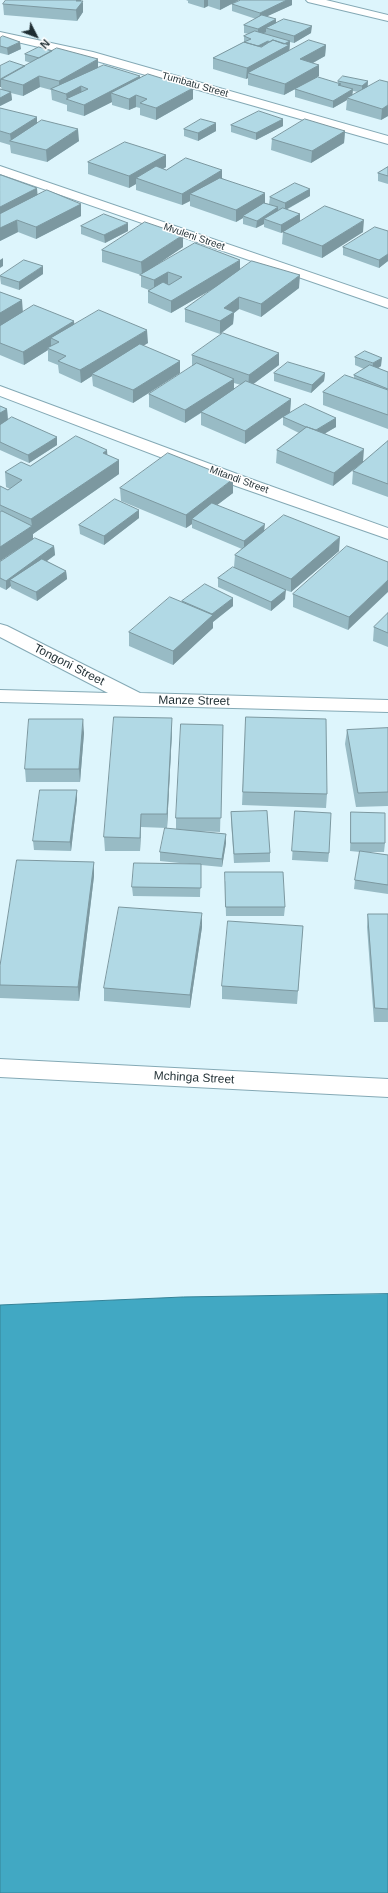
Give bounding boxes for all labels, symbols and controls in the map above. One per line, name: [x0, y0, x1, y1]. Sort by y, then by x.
north arrow: [16, 16, 56, 56]
text: N: [38, 37, 52, 51]
street label: Tumbatu Street: [160, 70, 230, 100]
street label: Mvuleni Street: [162, 221, 226, 253]
street label: Mitandi Street: [208, 464, 270, 496]
street label: Tongoni Street: [31, 641, 107, 689]
street label: Manze Street: [158, 693, 230, 709]
street label: Mchinga Street: [153, 1069, 235, 1087]

